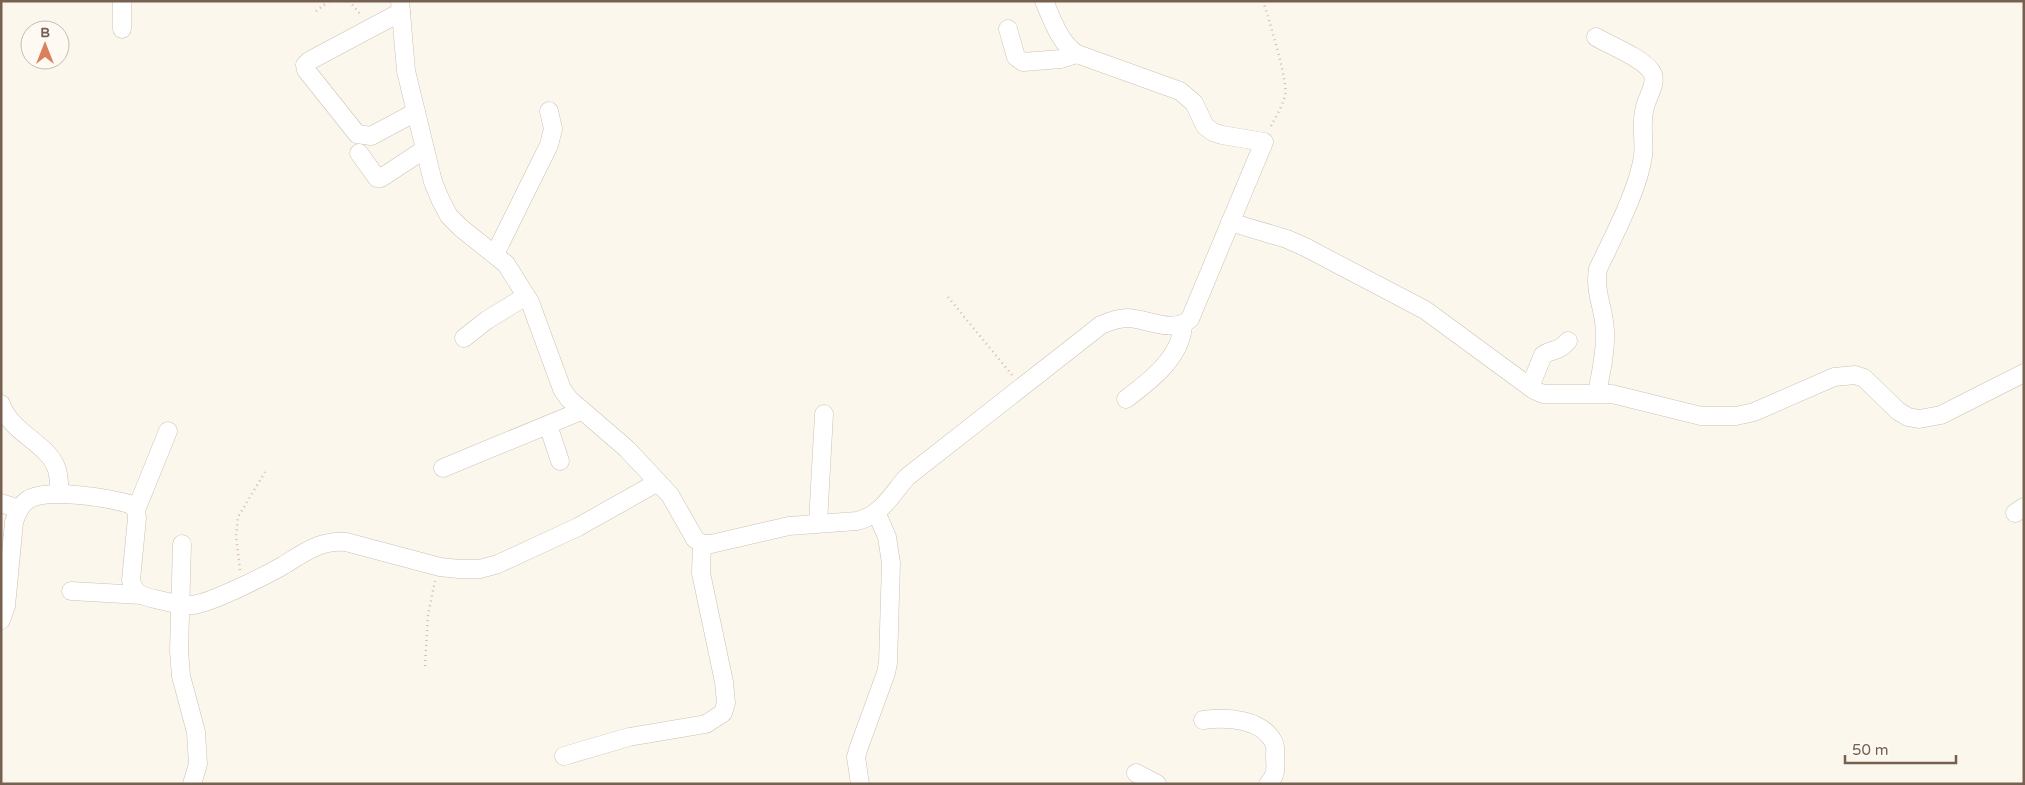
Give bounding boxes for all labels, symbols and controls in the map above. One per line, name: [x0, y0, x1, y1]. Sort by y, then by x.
north arrow: [20, 20, 70, 70]
text: B: [40, 24, 50, 41]
scale bar: [1845, 732, 1956, 764]
text: 50 m: [1852, 741, 1889, 759]

